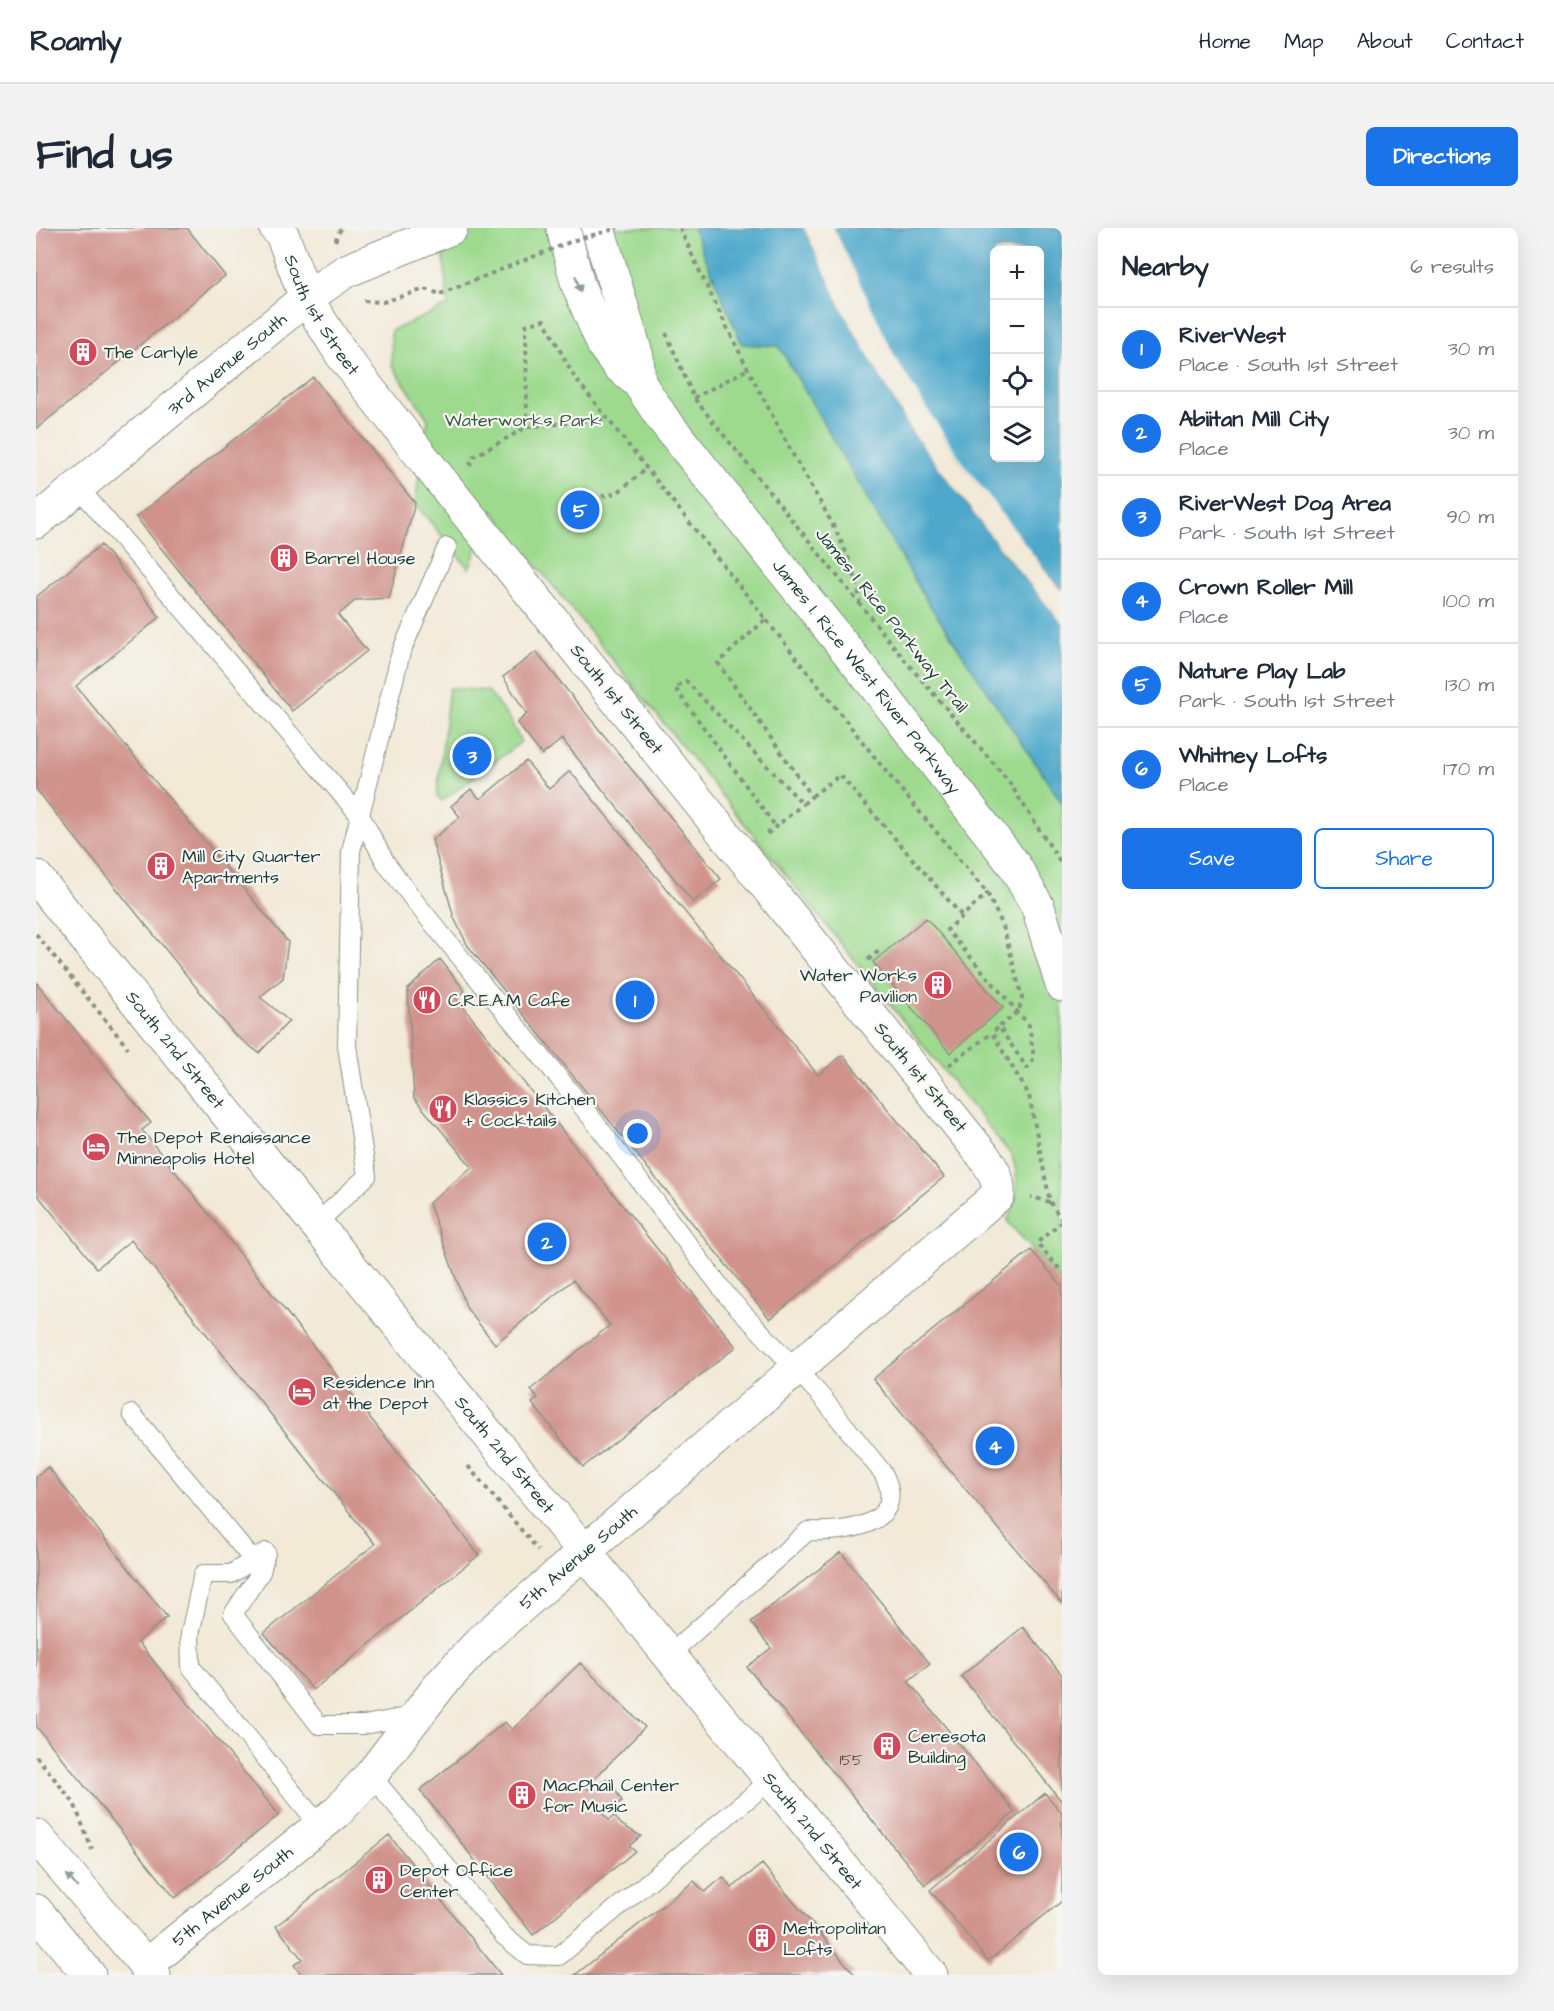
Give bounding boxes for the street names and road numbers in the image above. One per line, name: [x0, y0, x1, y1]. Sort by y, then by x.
street label: South 1st Street: [278, 251, 366, 381]
street label: 3rd Avenue South: [162, 307, 292, 421]
street label: James I Rice Parkway Trail: [808, 523, 974, 719]
street label: James I. Rice West River Parkway: [766, 554, 967, 800]
street label: South 1st Street: [564, 639, 669, 760]
street label: South 2nd Street: [120, 986, 231, 1115]
street label: South 1st Street: [868, 1017, 973, 1138]
street label: South 2nd Street: [449, 1391, 561, 1520]
street label: 5th Avenue South: [514, 1499, 643, 1616]
street label: South 2nd Street: [757, 1767, 869, 1896]
street label: 5th Avenue South: [167, 1840, 299, 1953]

